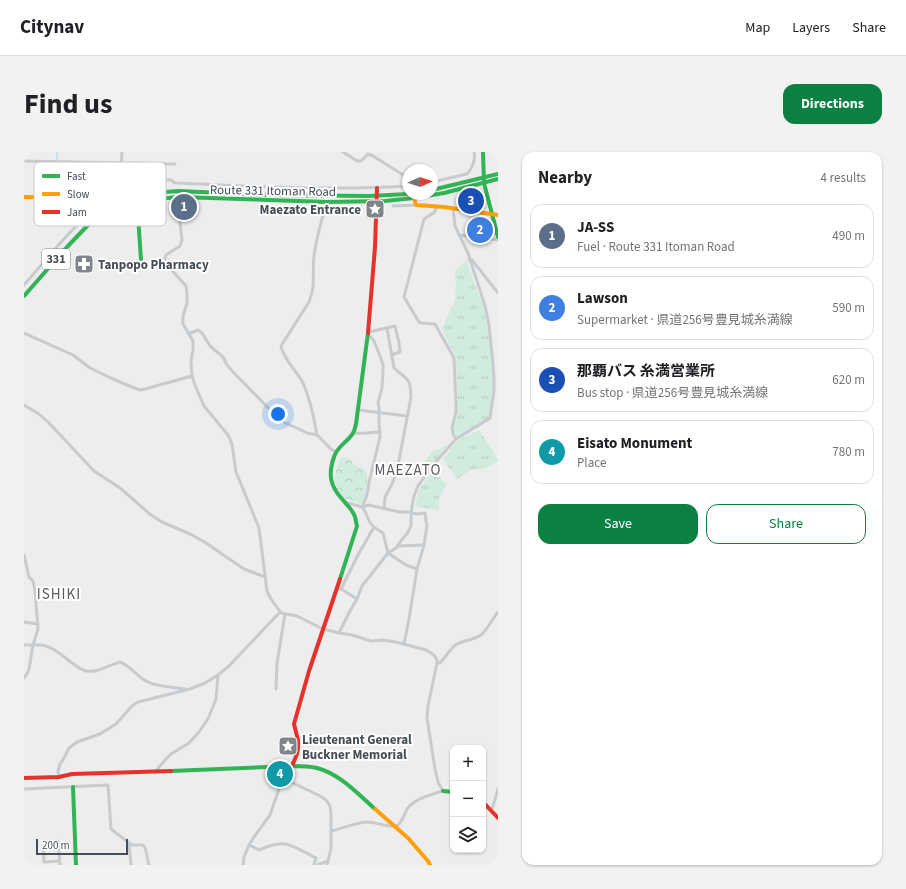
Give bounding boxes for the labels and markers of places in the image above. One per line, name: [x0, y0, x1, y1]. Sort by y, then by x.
pin: 3: [458, 186, 484, 216]
pin: 1: [171, 192, 197, 222]
place icon: Maezato Entrance: [364, 198, 386, 220]
place label: Maezato Entrance: [260, 201, 361, 219]
pin: 2: [467, 215, 493, 245]
pharmacy icon: Tanpopo Pharmacy: [73, 253, 95, 275]
place label: Tanpopo Pharmacy: [98, 256, 209, 274]
place label: Lieutenant General Buckner Memorial: [302, 731, 412, 764]
place icon: Lieutenant General Buckner Memorial: [277, 735, 299, 757]
pin: 4: [267, 759, 293, 789]

